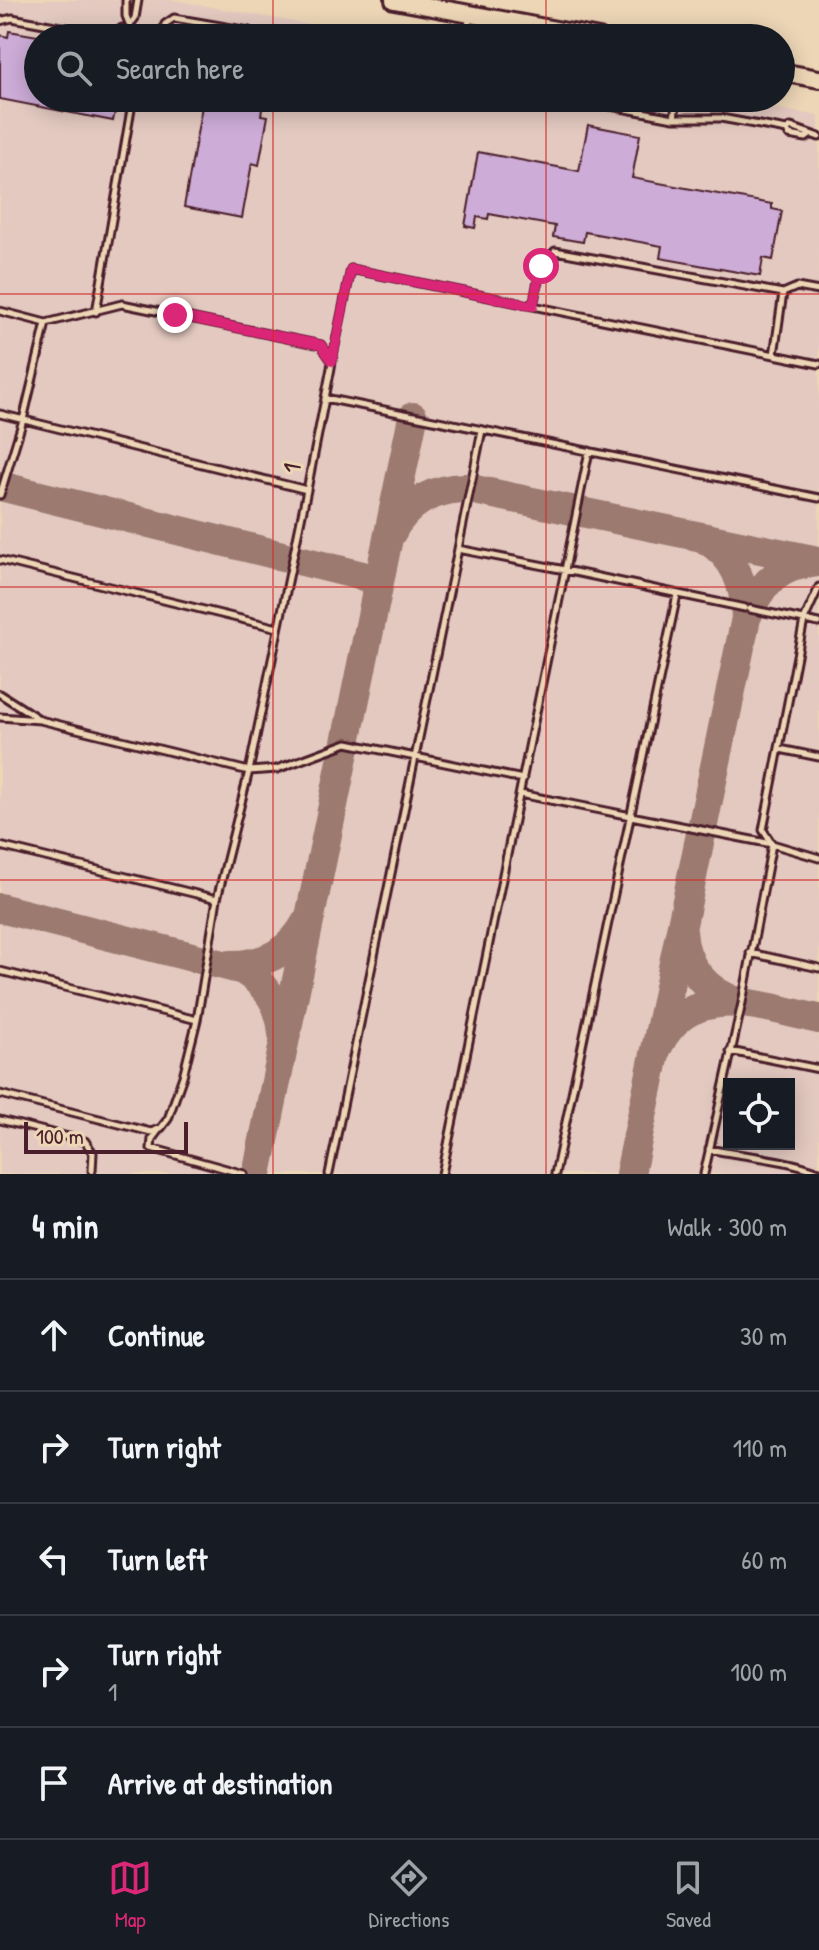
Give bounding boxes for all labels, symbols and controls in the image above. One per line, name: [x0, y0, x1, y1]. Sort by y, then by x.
search box: [24, 24, 795, 112]
icon: search: [52, 46, 96, 90]
text: Search here: [116, 48, 244, 88]
route start: [523, 248, 559, 284]
route end: [157, 297, 193, 333]
street label: 1: [273, 460, 309, 476]
map controls: [723, 1078, 795, 1150]
button: locate: [723, 1078, 795, 1150]
scale bar: [24, 1118, 188, 1154]
text: 100 m: [36, 1121, 84, 1151]
text: 4 min: [32, 1203, 99, 1249]
text: Walk · 300 m: [667, 1209, 787, 1244]
icon: ahead: [32, 1313, 76, 1357]
text: Continue: [108, 1315, 205, 1355]
text: 30 m: [740, 1318, 787, 1353]
icon: right: [32, 1425, 76, 1469]
text: Turn right: [108, 1427, 221, 1467]
text: 110 m: [733, 1430, 787, 1465]
icon: left: [32, 1537, 76, 1581]
text: Turn left: [108, 1539, 207, 1579]
text: 60 m: [741, 1542, 787, 1577]
text: Turn right: [108, 1634, 221, 1674]
icon: right: [32, 1649, 76, 1693]
text: 100 m: [731, 1654, 787, 1689]
text: 1: [108, 1674, 117, 1709]
icon: arrive: [32, 1761, 76, 1805]
text: Arrive at destination: [108, 1763, 333, 1803]
tab: Map: [108, 1856, 152, 1934]
tab: Directions: [369, 1856, 450, 1934]
tab: Saved: [666, 1856, 711, 1934]

